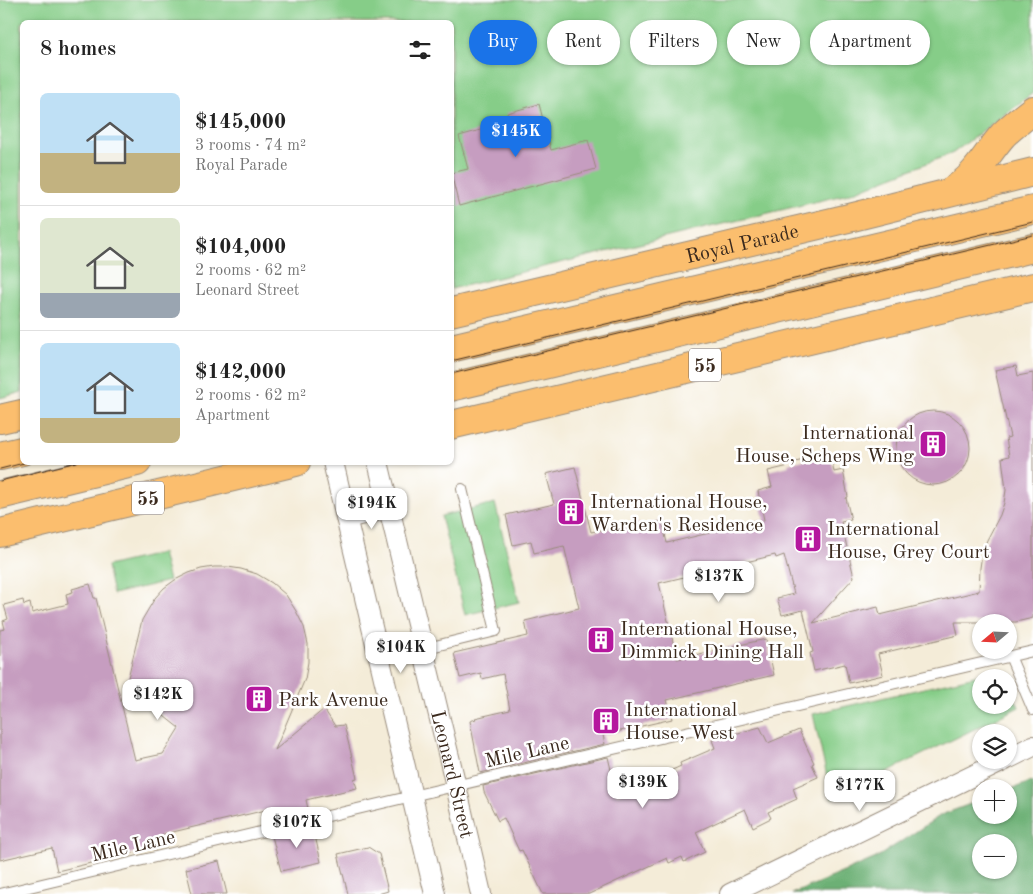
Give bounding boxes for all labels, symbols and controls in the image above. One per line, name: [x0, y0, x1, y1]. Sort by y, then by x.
chip: Buy: [469, 20, 537, 65]
chip: Rent: [547, 20, 620, 65]
chip: Filters: [630, 20, 717, 65]
chip: New: [727, 20, 800, 65]
chip: Apartment: [810, 20, 930, 65]
icon: filters: [406, 36, 434, 64]
text: 8 homes: [40, 39, 116, 60]
text: $145,000: [195, 112, 286, 133]
icon: home: [80, 113, 140, 173]
pin: $145K: [481, 116, 551, 158]
text: $145K: [491, 124, 541, 140]
text: 3 rooms · 74 m²: [195, 138, 306, 154]
text: Royal Parade: [195, 158, 287, 174]
street label: Royal Parade: [684, 222, 801, 268]
text: $104,000: [195, 237, 286, 258]
icon: home: [80, 238, 140, 298]
text: 2 rooms · 62 m²: [195, 263, 306, 279]
text: Leonard Street: [195, 283, 299, 299]
road number: 55: [689, 348, 721, 382]
text: $142,000: [195, 362, 286, 383]
icon: home: [80, 363, 140, 423]
text: 2 rooms · 62 m²: [195, 388, 306, 404]
text: Apartment: [195, 408, 270, 424]
place label: International House, Scheps Wing: [735, 424, 914, 467]
building icon: International House, Scheps Wing: [918, 429, 948, 459]
road number: 55: [132, 482, 164, 514]
pin: $194K: [337, 488, 407, 530]
place label: International House, Warden's Residence: [590, 493, 768, 536]
text: $194K: [347, 496, 397, 512]
building icon: International House, Warden's Residence: [556, 497, 586, 527]
place label: International House, Grey Court: [827, 520, 990, 563]
building icon: International House, Grey Court: [793, 524, 823, 554]
pin: $137K: [684, 560, 754, 603]
text: $137K: [694, 569, 744, 585]
north arrow: [972, 614, 1018, 659]
map controls: [972, 614, 1017, 879]
place label: International House, Dimmick Dining Hall: [620, 620, 804, 663]
building icon: International House, Dimmick Dining Hall: [586, 625, 616, 655]
pin: $104K: [366, 632, 436, 674]
text: $104K: [376, 640, 426, 656]
button: locate: [972, 669, 1017, 714]
pin: $142K: [123, 678, 193, 721]
building icon: Park Avenue: [244, 684, 274, 714]
text: $142K: [133, 687, 183, 703]
place label: Park Avenue: [278, 691, 388, 711]
place label: International House, West: [625, 701, 737, 744]
building icon: International House, West: [591, 706, 621, 736]
street label: Leonard Street: [426, 709, 476, 840]
button: layers: [972, 724, 1017, 769]
street label: Mile Lane: [483, 734, 571, 772]
pin: $139K: [608, 766, 678, 809]
pin: $177K: [825, 770, 895, 812]
text: $139K: [618, 775, 668, 791]
text: $177K: [835, 778, 885, 794]
button: +: [972, 779, 1017, 824]
pin: $107K: [262, 806, 332, 849]
text: $107K: [272, 815, 322, 831]
street label: Mile Lane: [89, 828, 177, 866]
button: −: [972, 834, 1017, 879]

